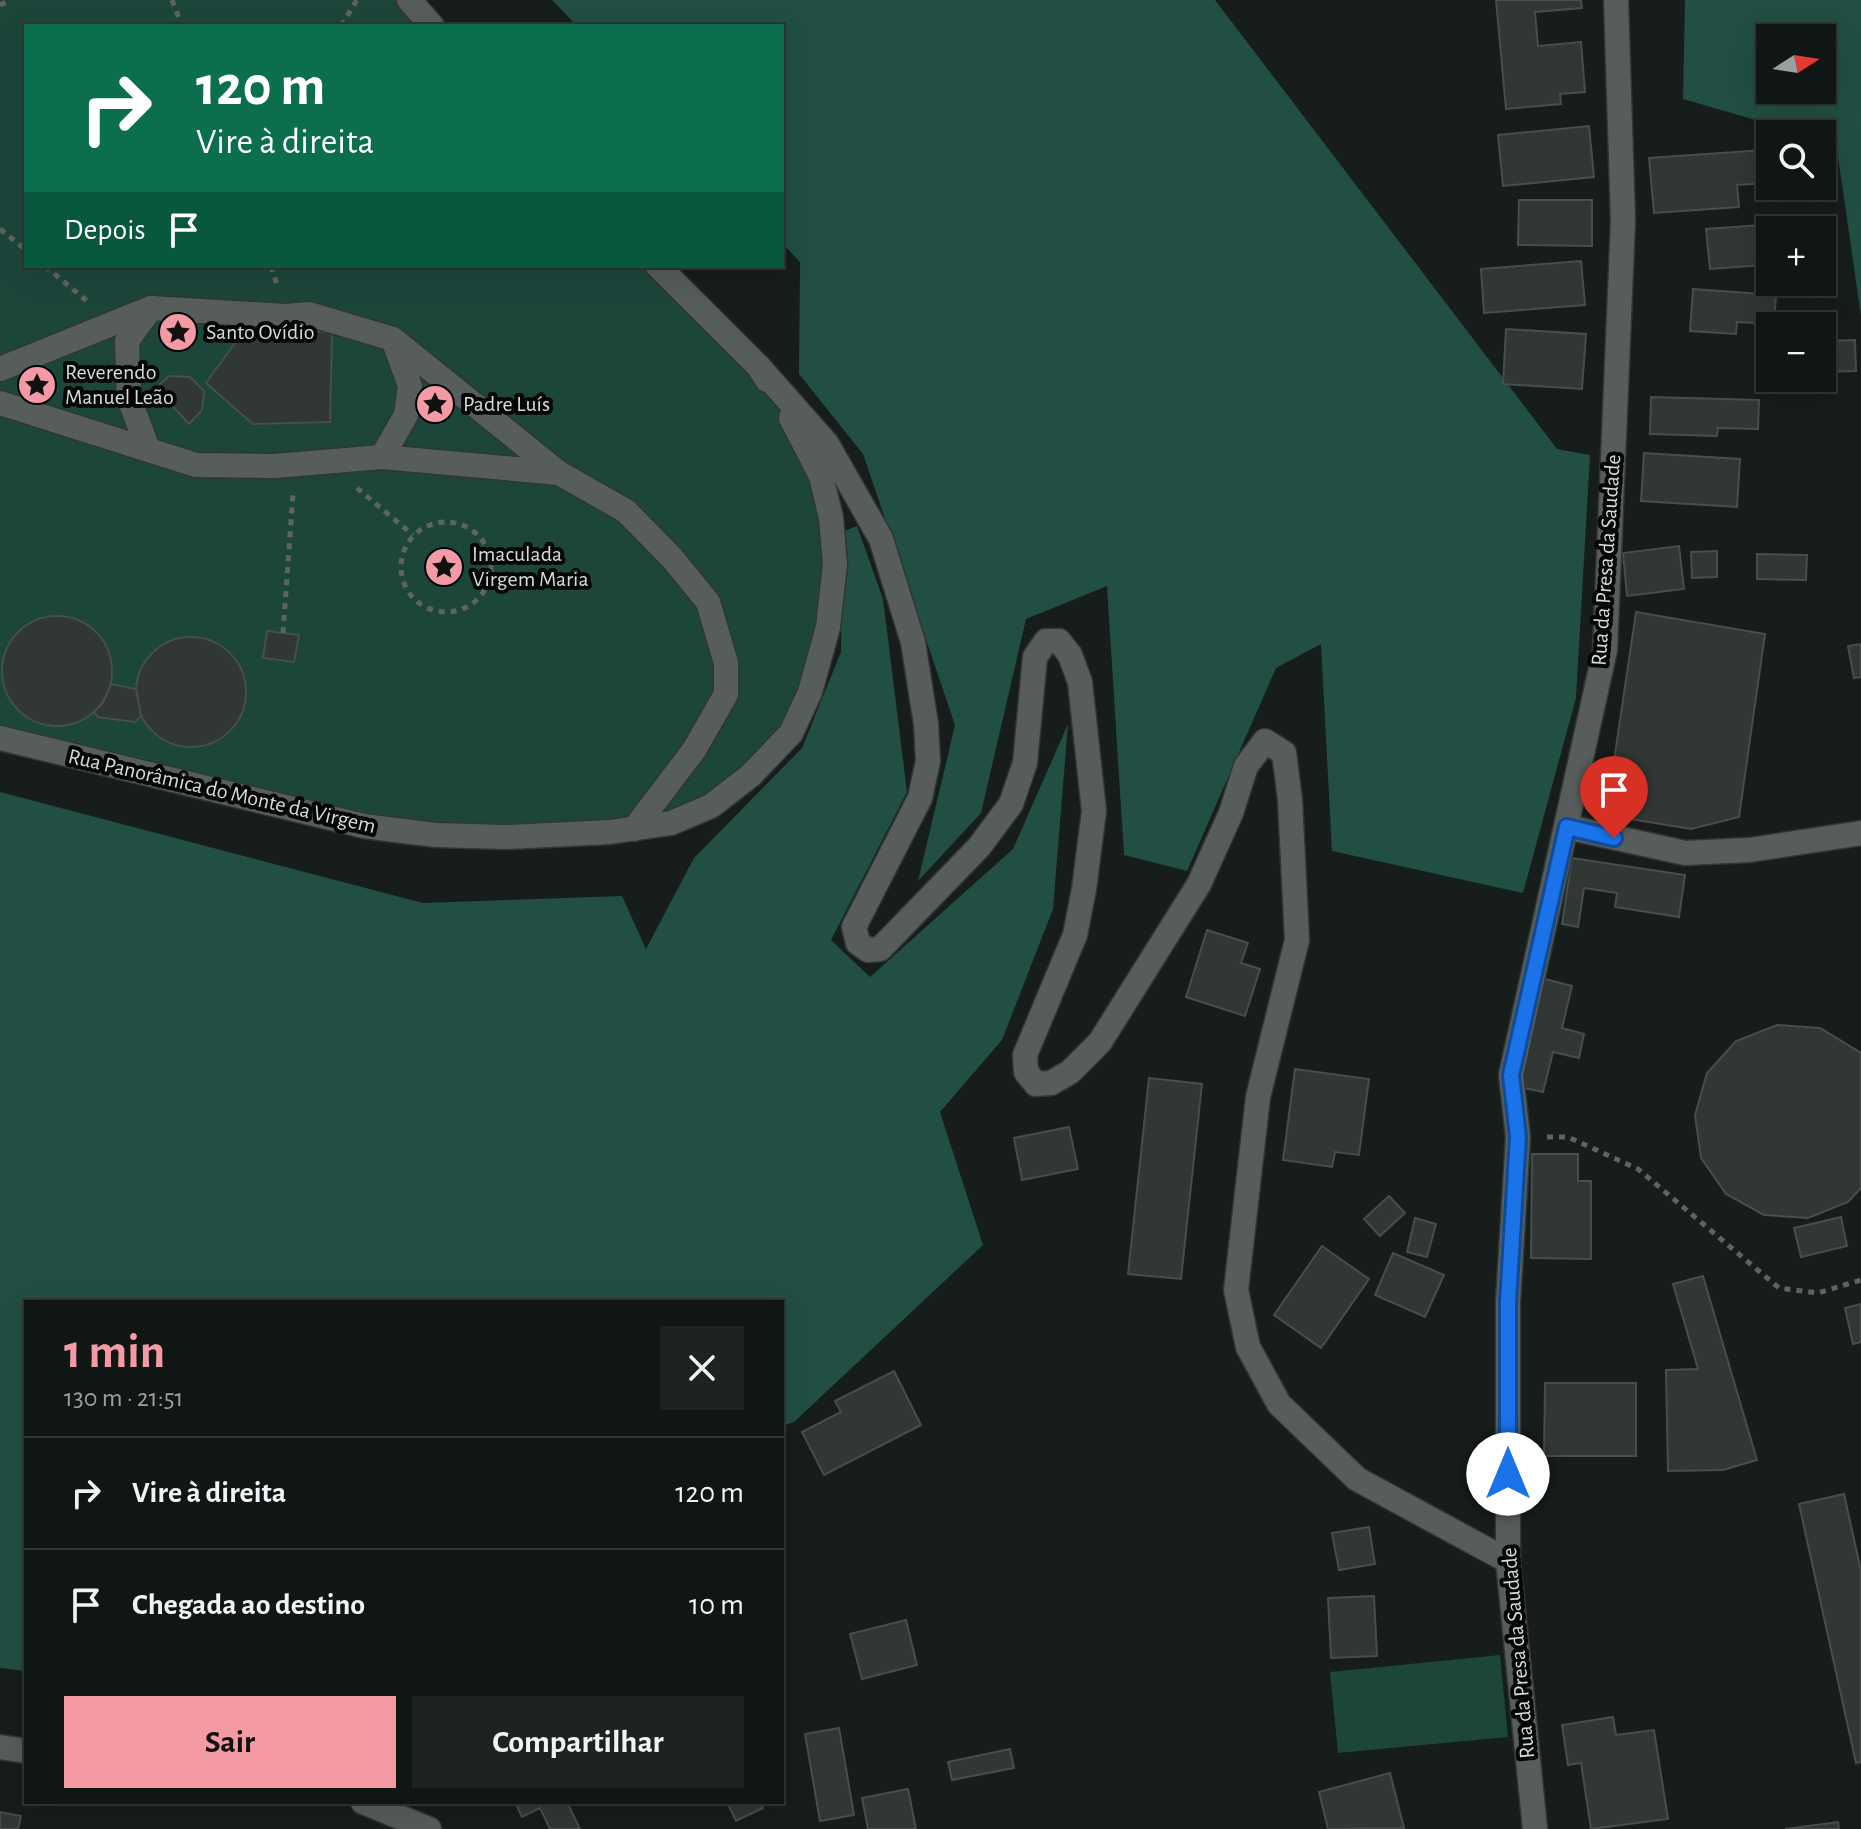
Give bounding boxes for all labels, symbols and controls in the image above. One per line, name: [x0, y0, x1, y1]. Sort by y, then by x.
north arrow: [1756, 24, 1836, 104]
map controls: [1756, 24, 1836, 392]
icon: right: [64, 56, 168, 160]
text: 120 m: [196, 59, 325, 115]
button: search: [1756, 120, 1836, 200]
text: Vire à direita: [196, 124, 374, 160]
icon: arrive: [162, 208, 206, 252]
text: Depois: [64, 215, 146, 245]
button: +: [1756, 216, 1836, 296]
place icon: Santo Ovídio: [157, 311, 199, 353]
button: −: [1756, 312, 1836, 392]
place label: Santo Ovídio: [206, 321, 315, 343]
place label: Reverendo Manuel Leão: [65, 361, 174, 408]
place icon: Reverendo Manuel Leão: [16, 364, 58, 406]
place icon: Padre Luís: [414, 383, 456, 425]
place label: Padre Luís: [463, 393, 550, 415]
street label: Rua da Presa da Saudade: [1588, 454, 1624, 666]
place label: Imaculada Virgem Maria: [472, 543, 589, 590]
place icon: Imaculada Virgem Maria: [423, 546, 465, 588]
street label: Rua Panorâmica do Monte da Virgem: [66, 745, 378, 837]
pin: [1580, 756, 1648, 838]
icon: arrive: [1592, 768, 1636, 812]
button: close: [660, 1326, 744, 1410]
text: 1 min: [64, 1329, 165, 1377]
text: 130 m · 21:51: [64, 1385, 184, 1411]
position arrow: [1466, 1432, 1550, 1516]
icon: right: [64, 1471, 108, 1515]
text: Vire à direita: [132, 1478, 286, 1508]
text: 120 m: [675, 1478, 744, 1508]
street label: Rua da Presa da Saudade: [1498, 1547, 1538, 1759]
icon: arrive: [64, 1583, 108, 1627]
text: Chegada ao destino: [132, 1590, 365, 1620]
text: 10 m: [689, 1590, 744, 1620]
button: Sair: [64, 1696, 396, 1788]
button: Compartilhar: [412, 1696, 744, 1788]

